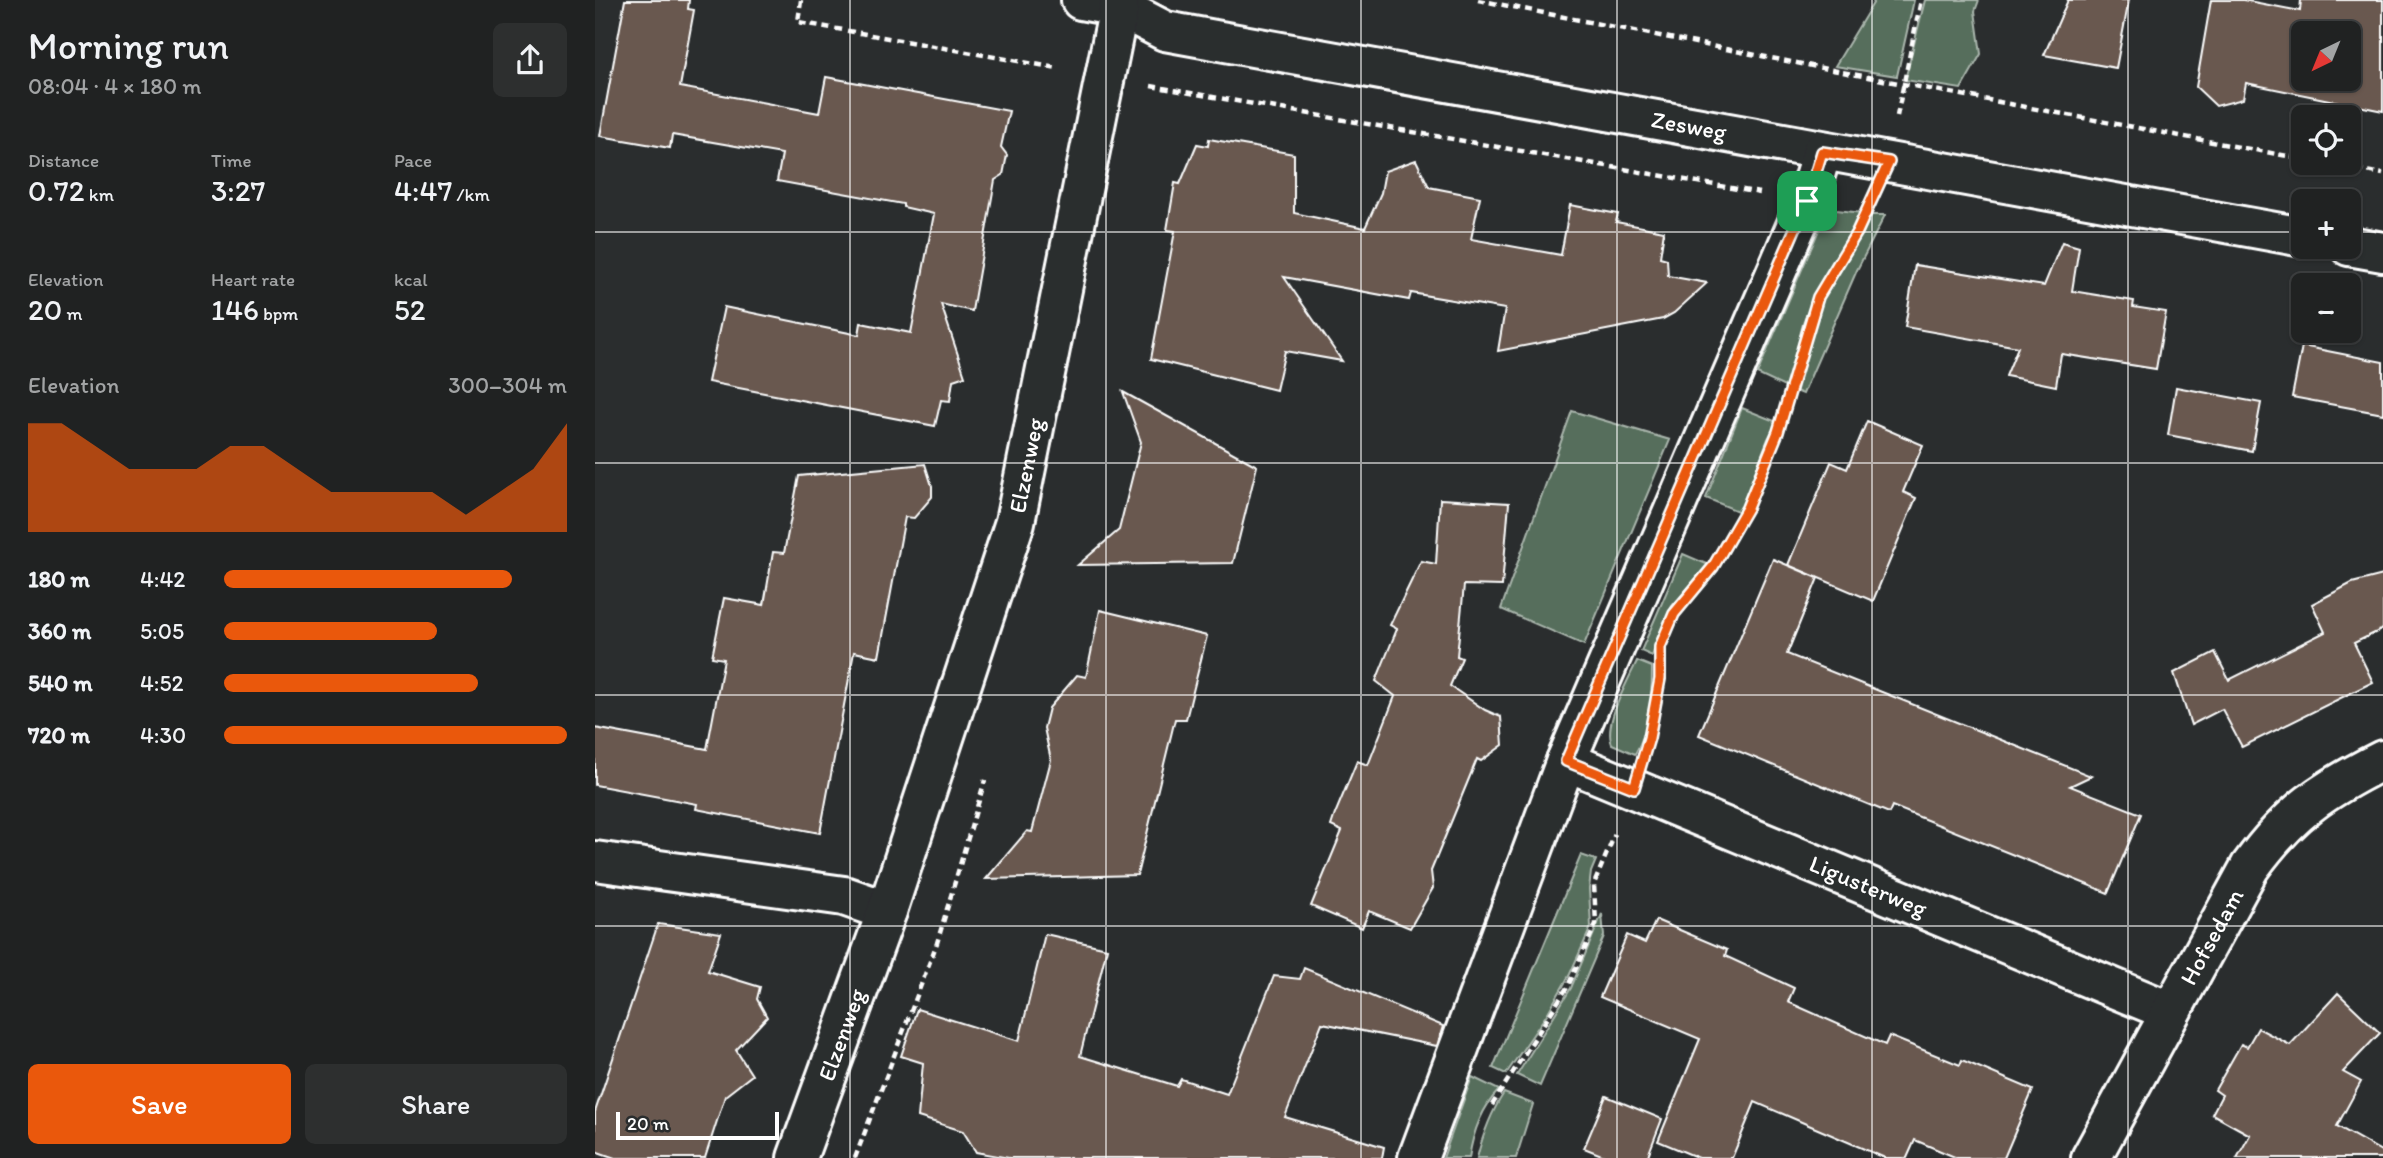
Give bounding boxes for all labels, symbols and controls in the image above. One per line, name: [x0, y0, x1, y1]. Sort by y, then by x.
north arrow: [2291, 21, 2361, 91]
map controls: [2291, 21, 2361, 343]
text: Morning run: [28, 23, 229, 69]
button: share: [493, 23, 567, 97]
text: 08:04 · 4 × 180 m: [28, 72, 202, 100]
street label: Zesweg: [1649, 104, 1730, 147]
button: locate: [2291, 105, 2361, 175]
text: Distance: [28, 149, 99, 172]
text: Time: [211, 149, 252, 172]
text: Pace: [394, 149, 432, 172]
pin: [1777, 171, 1837, 231]
text: 0.72: [28, 172, 85, 209]
text: 3:27: [211, 172, 265, 209]
text: 4:47: [394, 172, 452, 209]
icon: arrive: [1788, 182, 1826, 220]
text: km: [85, 183, 114, 206]
text: /km: [452, 183, 490, 206]
button: +: [2291, 189, 2361, 259]
text: Elevation: [28, 268, 104, 291]
text: Heart rate: [211, 268, 295, 291]
text: kcal: [394, 268, 428, 291]
button: −: [2291, 273, 2361, 343]
text: 20: [28, 291, 62, 328]
text: 146: [211, 291, 259, 328]
text: 52: [394, 291, 426, 328]
text: m: [62, 302, 83, 325]
text: bpm: [259, 302, 298, 325]
text: Elevation: [28, 371, 119, 399]
text: 300–304 m: [448, 371, 567, 399]
street label: Elzenweg: [1002, 415, 1050, 515]
text: 180 m: [28, 565, 90, 593]
text: 4:42: [140, 565, 185, 593]
text: 360 m: [28, 617, 91, 645]
text: 5:05: [140, 617, 184, 645]
text: 540 m: [28, 669, 93, 697]
text: 4:52: [140, 669, 184, 697]
text: 720 m: [28, 721, 90, 749]
text: 4:30: [140, 721, 186, 749]
street label: Ligusterweg: [1805, 849, 1932, 923]
street label: Hofsedam: [2173, 883, 2249, 990]
street label: Elzenweg: [811, 984, 872, 1085]
button: Save: [28, 1064, 291, 1144]
button: Share: [305, 1064, 567, 1144]
scale bar: [616, 1109, 779, 1141]
text: 20 m: [627, 1112, 669, 1135]

